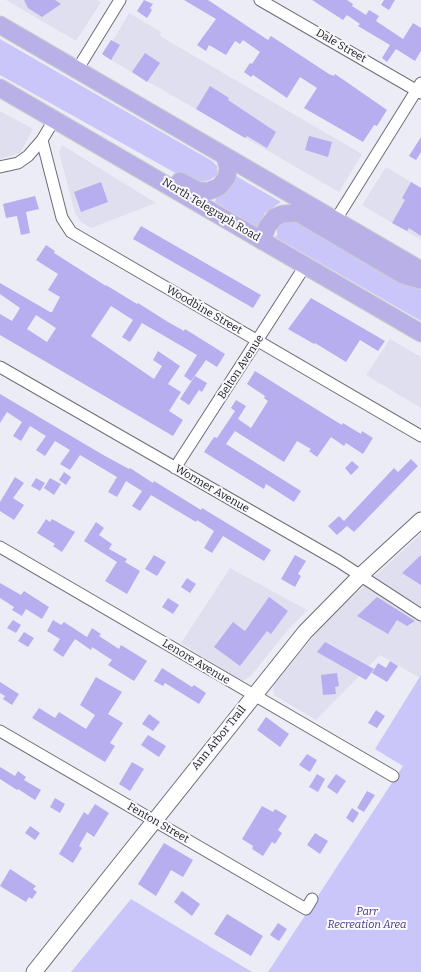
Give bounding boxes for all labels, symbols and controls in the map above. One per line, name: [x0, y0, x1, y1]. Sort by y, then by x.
street label: Dale Street: [313, 26, 369, 66]
street label: North Telegraph Road: [160, 176, 262, 244]
street label: Woodbine Street: [164, 283, 244, 337]
street label: Belton Avenue: [215, 332, 267, 402]
street label: Wormer Avenue: [172, 462, 252, 516]
street label: Lenore Avenue: [160, 637, 232, 687]
street label: Ann Arbor Trail: [189, 703, 249, 773]
street label: Fenton Street: [125, 800, 191, 846]
park label: Parr Recreation Area: [327, 905, 407, 931]

